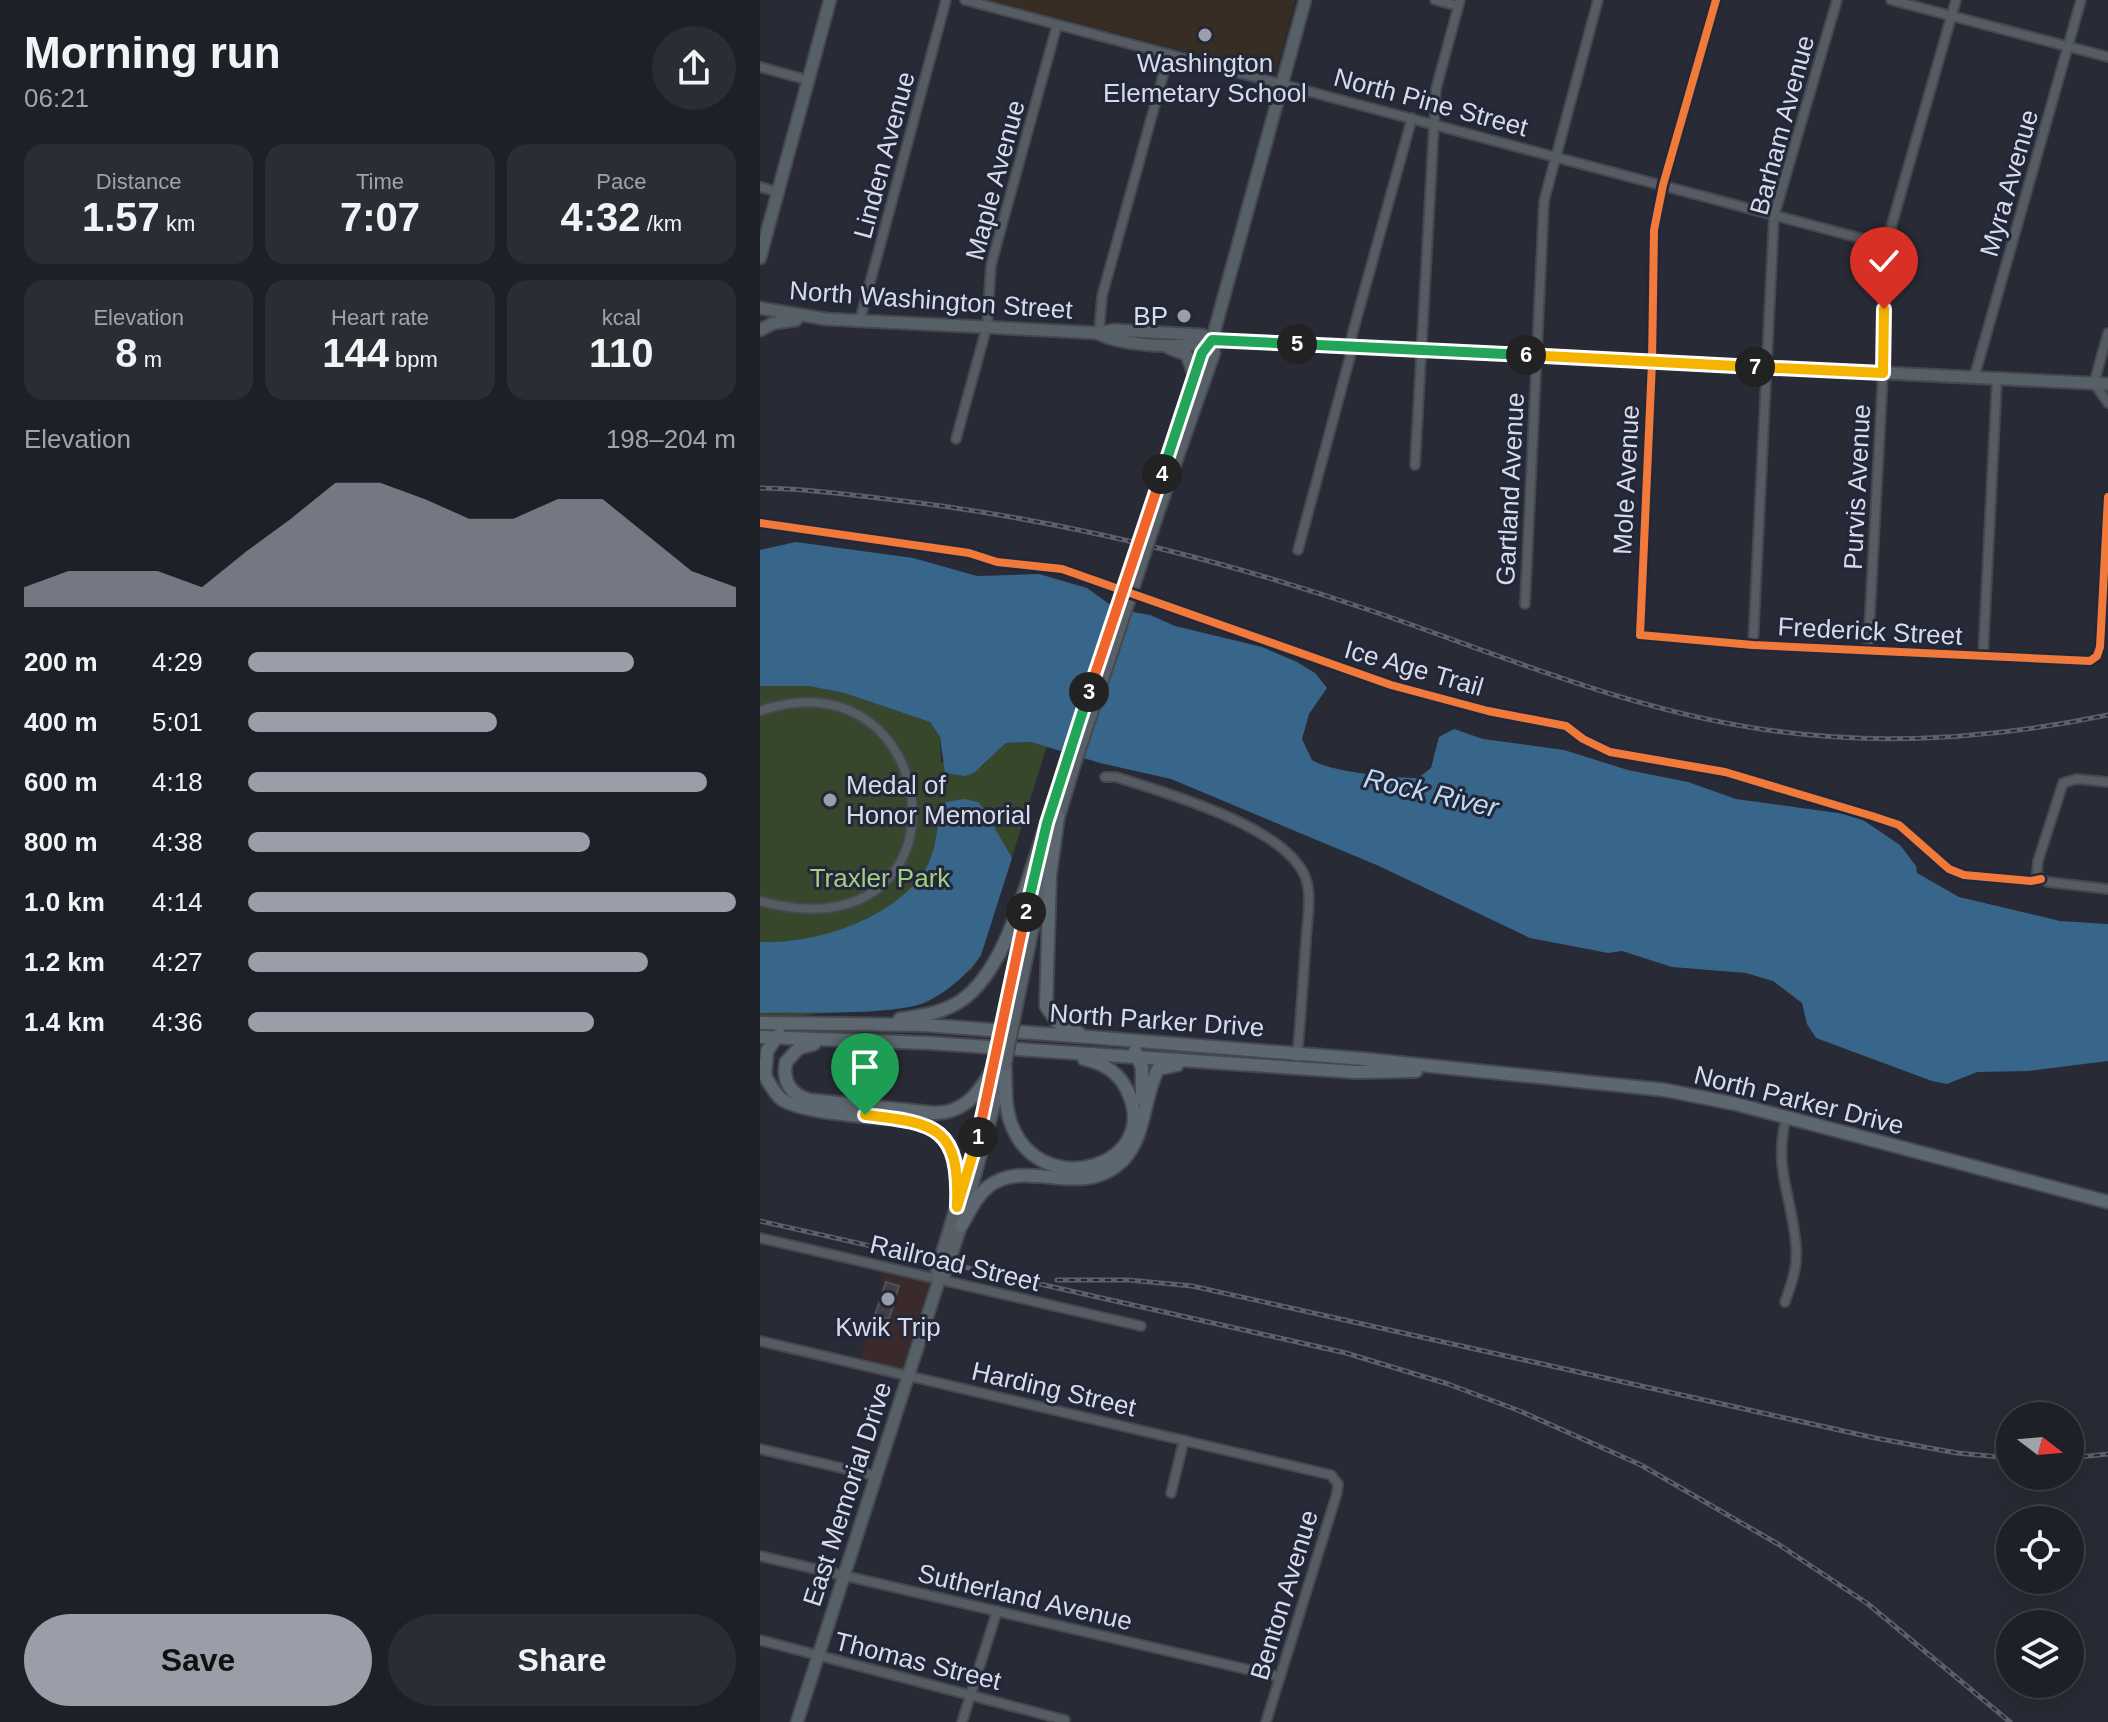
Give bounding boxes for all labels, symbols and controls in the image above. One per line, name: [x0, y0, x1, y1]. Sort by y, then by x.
button: share: [652, 26, 736, 110]
marker: Washington Elemetary School: [1196, 26, 1214, 44]
text: Morning run: [24, 28, 281, 77]
street label: Barham Avenue: [1744, 32, 1820, 218]
place label: Washington Elemetary School: [1103, 48, 1307, 108]
street label: North Pine Street: [1331, 62, 1532, 142]
street label: Linden Avenue: [847, 68, 921, 242]
text: 06:21: [24, 83, 89, 113]
street label: Maple Avenue: [959, 97, 1031, 263]
street label: Myra Avenue: [1974, 106, 2044, 260]
text: Distance: [96, 169, 181, 194]
text: Time: [356, 169, 404, 194]
text: Pace: [596, 169, 646, 194]
text: 1.57: [82, 195, 160, 239]
text: 7:07: [340, 195, 420, 239]
text: 4:32: [561, 195, 641, 239]
text: km: [160, 211, 195, 236]
text: /km: [641, 211, 682, 236]
pin: [1850, 227, 1918, 309]
icon: check: [1862, 239, 1906, 283]
street label: North Washington Street: [788, 275, 1074, 325]
place label: BP: [1133, 301, 1168, 331]
text: Elevation: [93, 305, 184, 330]
text: Heart rate: [331, 305, 429, 330]
text: kcal: [602, 305, 641, 330]
marker: BP: [1175, 307, 1193, 325]
pin: 5: [1277, 324, 1317, 364]
text: 8: [115, 331, 138, 375]
text: 144: [322, 331, 389, 375]
text: 110: [589, 331, 654, 375]
text: 5: [1291, 331, 1303, 356]
pin: 6: [1506, 335, 1546, 375]
text: 6: [1520, 342, 1532, 367]
text: m: [138, 347, 162, 372]
text: bpm: [389, 347, 438, 372]
pin: 7: [1735, 347, 1775, 387]
text: 7: [1749, 354, 1761, 379]
street label: Gartland Avenue: [1490, 392, 1530, 586]
street label: Purvis Avenue: [1838, 403, 1876, 571]
street label: Mole Avenue: [1607, 404, 1645, 556]
text: Elevation: [24, 424, 131, 454]
text: 198–204 m: [606, 424, 736, 454]
pin: 4: [1142, 454, 1182, 494]
text: 4: [1156, 461, 1168, 486]
street label: Frederick Street: [1777, 611, 1964, 651]
street label: Ice Age Trail: [1341, 634, 1487, 702]
text: 200 m: [24, 647, 98, 677]
text: 4:29: [152, 647, 203, 677]
pin: 3: [1069, 672, 1109, 712]
text: 3: [1083, 679, 1095, 704]
text: 400 m: [24, 707, 98, 737]
text: 5:01: [152, 707, 203, 737]
water label: Rock River: [1361, 762, 1503, 824]
text: 600 m: [24, 767, 98, 797]
text: 4:18: [152, 767, 203, 797]
place label: Medal of Honor Memorial: [846, 770, 1031, 830]
marker: Medal of Honor Memorial: [821, 791, 839, 809]
text: 800 m: [24, 827, 98, 857]
text: 4:38: [152, 827, 203, 857]
park label: Traxler Park: [810, 863, 951, 893]
text: 1.0 km: [24, 887, 105, 917]
text: 4:14: [152, 887, 203, 917]
pin: 2: [1006, 892, 1046, 932]
text: 2: [1020, 899, 1032, 924]
text: 1.2 km: [24, 947, 105, 977]
text: 4:27: [152, 947, 203, 977]
street label: North Parker Drive: [1049, 998, 1265, 1042]
text: 1.4 km: [24, 1007, 105, 1037]
text: 4:36: [152, 1007, 203, 1037]
pin: [831, 1033, 899, 1115]
icon: arrive: [843, 1045, 887, 1089]
street label: North Parker Drive: [1691, 1059, 1907, 1141]
pin: 1: [958, 1117, 998, 1157]
text: 1: [972, 1124, 984, 1149]
street label: Railroad Street: [867, 1229, 1044, 1297]
marker: Kwik Trip: [879, 1290, 897, 1308]
place label: Kwik Trip: [835, 1312, 941, 1342]
street label: Harding Street: [969, 1356, 1140, 1423]
street label: East Memorial Drive: [797, 1378, 897, 1610]
north arrow: [1996, 1402, 2084, 1490]
map controls: [1996, 1402, 2084, 1698]
button: locate: [1996, 1506, 2084, 1594]
street label: Benton Avenue: [1244, 1507, 1324, 1683]
street label: Sutherland Avenue: [915, 1558, 1135, 1636]
button: layers: [1996, 1610, 2084, 1698]
button: Save: [24, 1614, 372, 1706]
button: Share: [388, 1614, 736, 1706]
street label: Thomas Street: [832, 1626, 1005, 1696]

